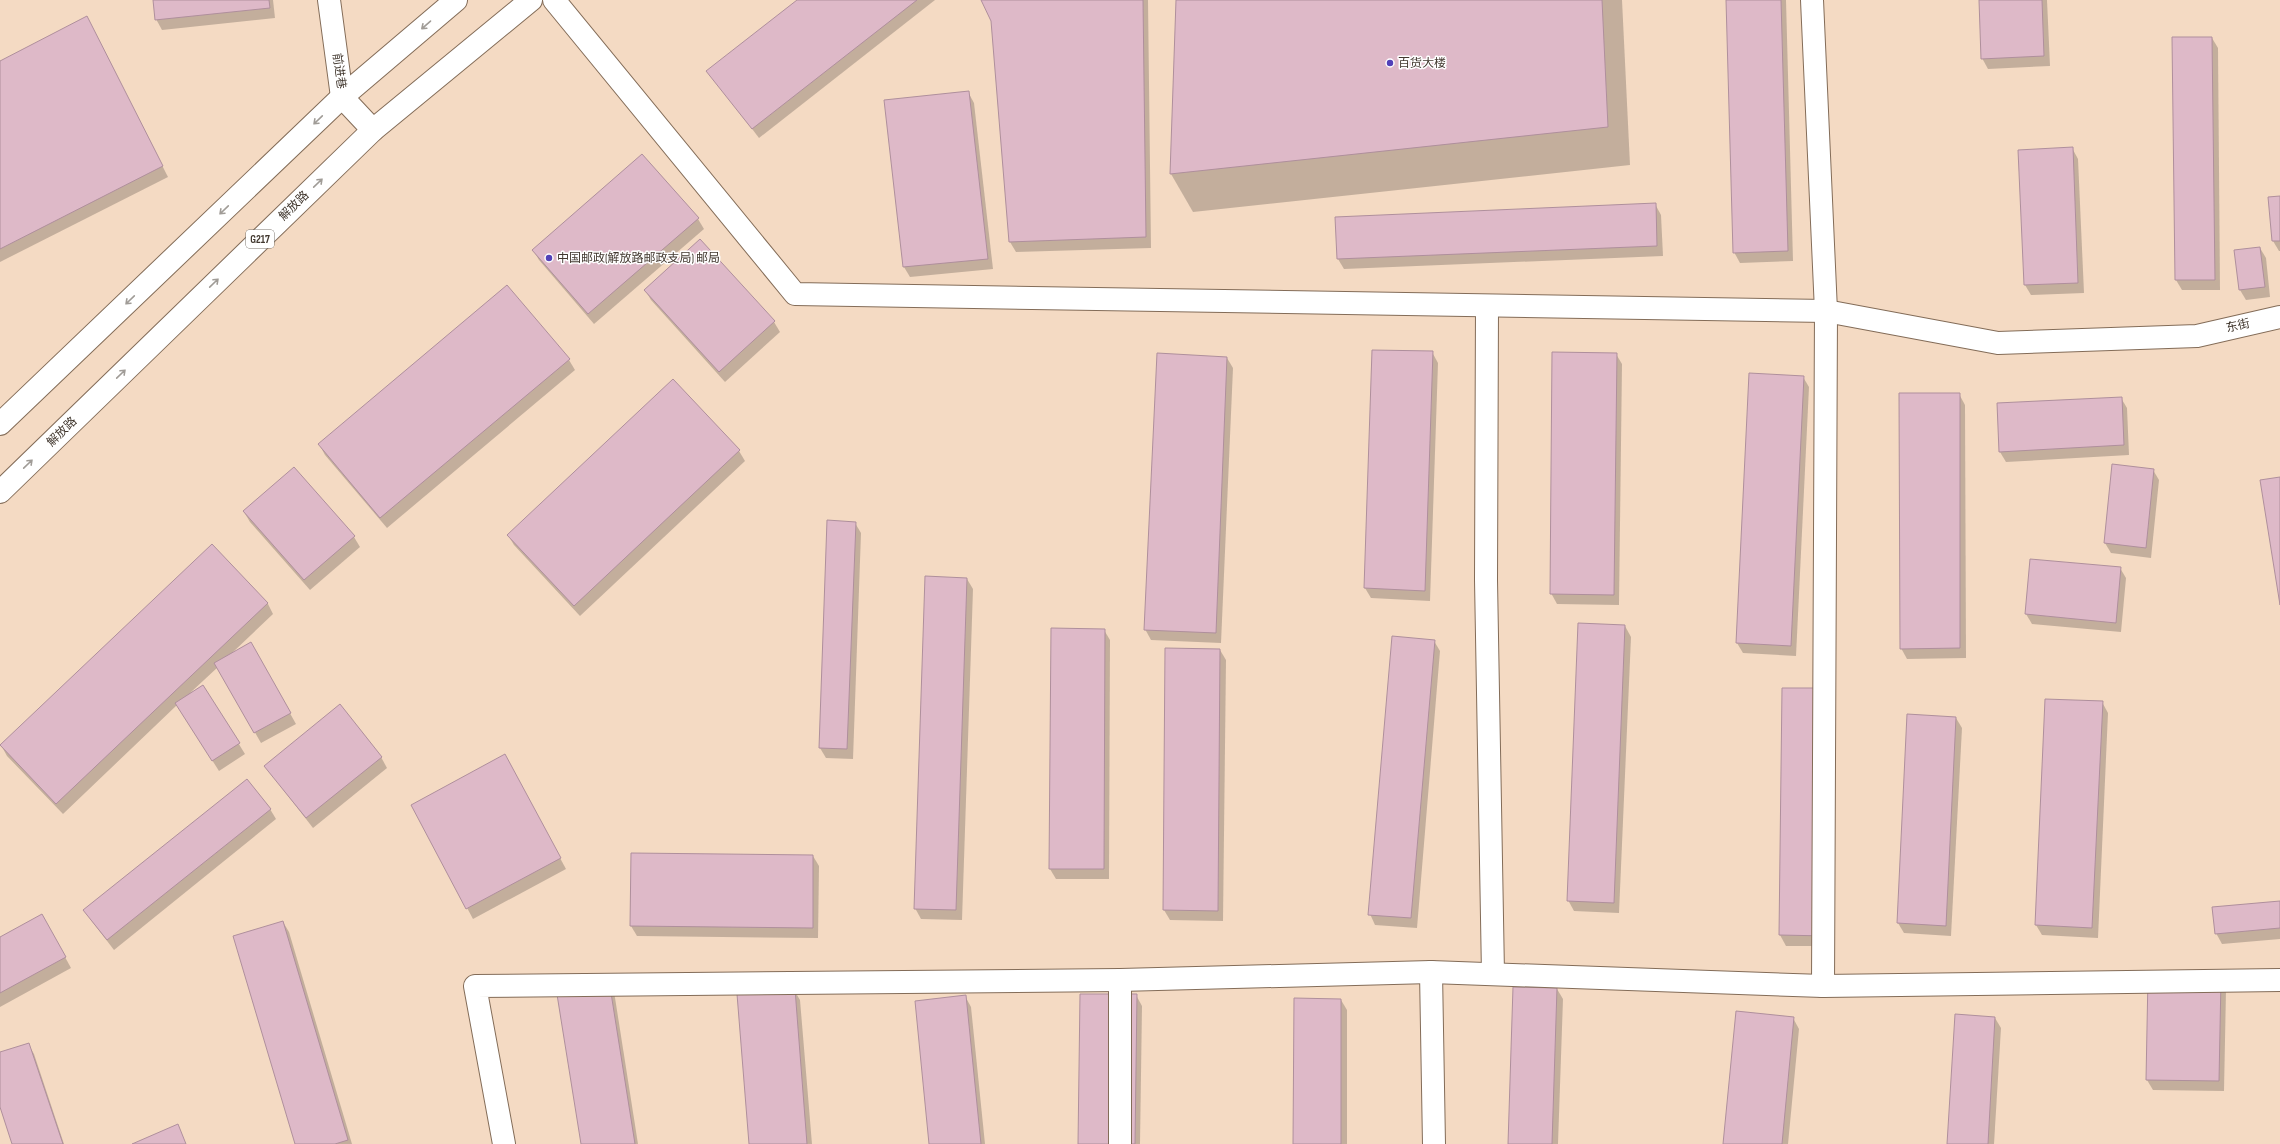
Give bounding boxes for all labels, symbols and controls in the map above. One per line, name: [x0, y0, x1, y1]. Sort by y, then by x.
one-way arrow: [421, 21, 432, 30]
street label: 前进巷: [329, 52, 349, 90]
place label: 百货大楼: [1398, 56, 1446, 71]
marker: 百货大楼: [1385, 58, 1395, 68]
one-way arrow: [313, 116, 323, 125]
one-way arrow: [313, 178, 323, 188]
street label: 解放路: [276, 188, 312, 224]
one-way arrow: [219, 205, 229, 215]
road number: G217: [246, 230, 274, 248]
place label: 中国邮政(解放路邮政支局) 邮局: [557, 251, 720, 266]
marker: 中国邮政(解放路邮政支局) 邮局: [544, 253, 554, 263]
one-way arrow: [209, 279, 219, 288]
one-way arrow: [125, 295, 135, 305]
street label: 东街: [2225, 316, 2251, 336]
one-way arrow: [116, 369, 126, 379]
street label: 解放路: [44, 414, 80, 450]
one-way arrow: [23, 459, 33, 469]

